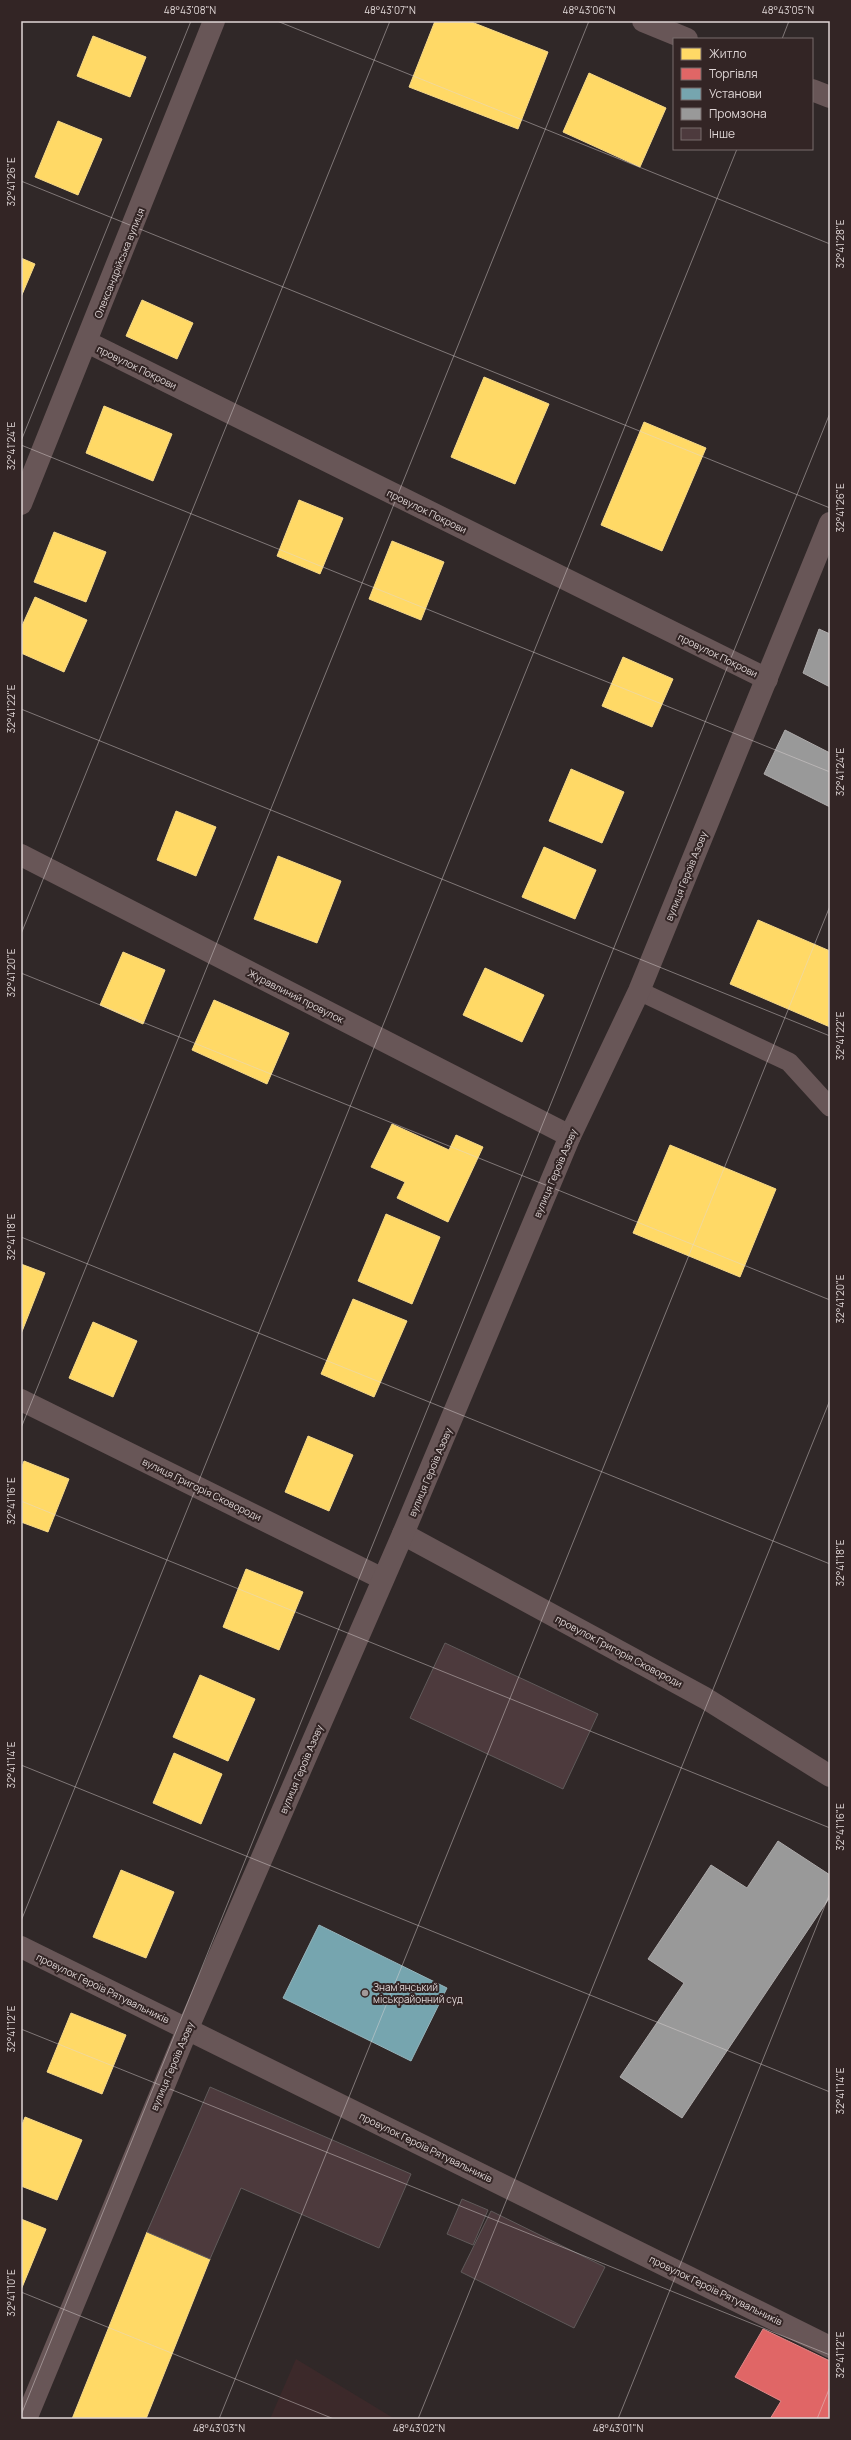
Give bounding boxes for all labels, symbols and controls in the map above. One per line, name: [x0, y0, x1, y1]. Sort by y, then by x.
text: 48°43'08"N: [164, 3, 216, 17]
text: 48°43'07"N: [364, 3, 416, 17]
text: 48°43'06"N: [563, 3, 616, 17]
text: 48°43'05"N: [762, 3, 814, 17]
legend: [673, 38, 813, 150]
text: Житло: [709, 45, 746, 62]
text: Торгівля: [709, 65, 758, 82]
text: Установи: [709, 85, 762, 102]
text: Промзона: [709, 105, 767, 122]
text: Інше: [709, 125, 735, 142]
text: 32°41'26"E: [4, 157, 18, 207]
street label: Олександрійська вулиця: [90, 206, 148, 320]
text: 32°41'28"E: [833, 219, 847, 268]
street label: провулок Покрови: [95, 342, 179, 392]
text: 32°41'24"E: [4, 422, 18, 470]
text: 32°41'26"E: [833, 483, 847, 533]
street label: провулок Покрови: [385, 486, 469, 536]
street label: провулок Покрови: [676, 630, 760, 680]
text: 32°41'22"E: [4, 684, 18, 733]
text: 32°41'24"E: [833, 748, 847, 796]
street label: вулиця Героїв Азову: [662, 828, 711, 923]
text: 32°41'20"E: [4, 948, 18, 998]
street label: Журавлиний провулок: [246, 966, 347, 1027]
text: 32°41'22"E: [833, 1011, 847, 1060]
street label: вулиця Героїв Азову: [530, 1126, 580, 1220]
text: 32°41'18"E: [4, 1213, 18, 1261]
text: 32°41'20"E: [833, 1274, 847, 1324]
street label: вулиця Героїв Азову: [405, 1425, 455, 1519]
street label: вулиця Григорія Сковороди: [140, 1454, 264, 1524]
text: 32°41'16"E: [4, 1477, 18, 1525]
text: 32°41'18"E: [833, 1539, 847, 1587]
street label: провулок Григорія Сковороди: [553, 1611, 685, 1691]
street label: вулиця Героїв Азову: [276, 1722, 326, 1816]
text: 32°41'14"E: [4, 1741, 18, 1788]
text: 32°41'16"E: [833, 1803, 847, 1851]
street label: провулок Героїв Рятувальників: [34, 1950, 172, 2027]
place label: Знам'янський міськрайонний суд: [373, 1980, 463, 2006]
marker: Знам'янський міськрайонний суд: [360, 1988, 370, 1998]
text: 32°41'12"E: [4, 2005, 18, 2052]
street label: вулиця Героїв Азову: [147, 2019, 197, 2113]
text: 32°41'14"E: [833, 2067, 847, 2114]
street label: провулок Героїв Рятувальників: [357, 2109, 495, 2186]
street label: провулок Героїв Рятувальників: [647, 2252, 785, 2329]
text: 32°41'10"E: [4, 2269, 18, 2317]
text: 32°41'12"E: [833, 2331, 847, 2378]
text: 48°43'03"N: [193, 2421, 245, 2435]
text: 48°43'02"N: [393, 2421, 445, 2435]
text: 48°43'01"N: [593, 2421, 643, 2435]

